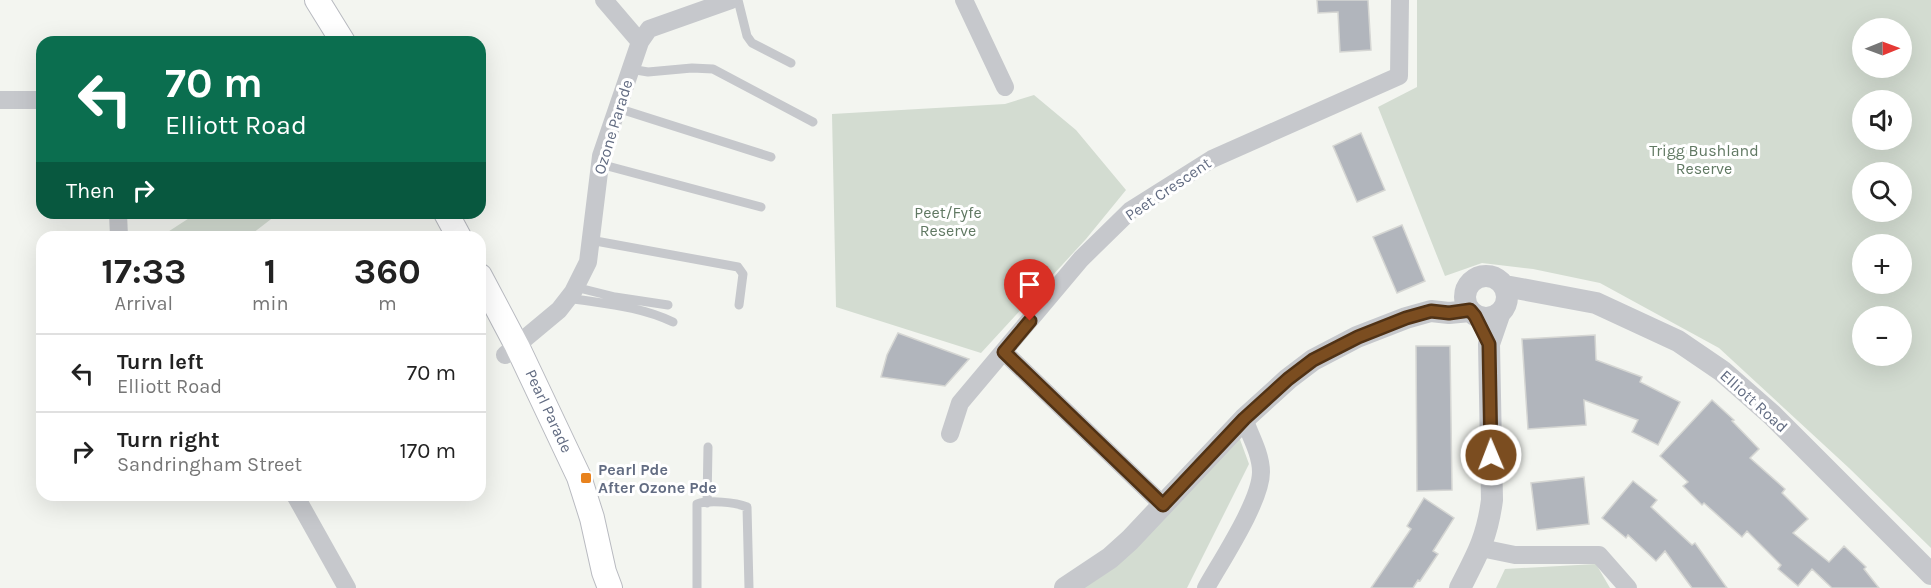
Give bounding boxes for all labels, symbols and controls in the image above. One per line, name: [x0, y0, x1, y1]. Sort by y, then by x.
north arrow: [1852, 18, 1912, 78]
map controls: [1852, 18, 1912, 366]
text: 70 m: [165, 58, 263, 108]
icon: left: [66, 60, 144, 138]
street label: Ozone Parade: [590, 77, 636, 177]
button: sound: [1852, 90, 1912, 150]
text: Elliott Road: [165, 109, 307, 141]
park label: Trigg Bushland Reserve: [1649, 141, 1759, 178]
street label: Peet Crescent: [1121, 153, 1215, 225]
button: search: [1852, 162, 1912, 222]
icon: right: [127, 174, 160, 207]
text: Then: [66, 178, 115, 204]
park label: Peet/Fyfe Reserve: [914, 203, 982, 240]
button: +: [1852, 234, 1912, 294]
text: 17:33: [101, 250, 186, 292]
text: 1: [264, 250, 277, 292]
text: 360: [354, 250, 421, 292]
pin: [1004, 259, 1055, 321]
icon: arrive: [1013, 268, 1046, 301]
text: Arrival: [115, 292, 173, 315]
text: min: [252, 292, 288, 315]
text: m: [378, 292, 397, 315]
button: −: [1852, 306, 1912, 366]
text: Turn left: [117, 349, 204, 375]
icon: left: [66, 357, 99, 390]
text: 70 m: [407, 360, 456, 386]
street label: Pearl Parade: [521, 366, 577, 456]
street label: Elliott Road: [1716, 366, 1792, 436]
text: Elliott Road: [117, 375, 222, 398]
position arrow: [1459, 423, 1523, 487]
text: Turn right: [117, 427, 220, 453]
icon: right: [66, 435, 99, 468]
text: 170 m: [400, 438, 456, 464]
text: Sandringham Street: [117, 453, 302, 476]
place label: Pearl Pde After Ozone Pde: [598, 460, 717, 497]
marker: Pearl Pde After Ozone Pde: [579, 471, 593, 485]

